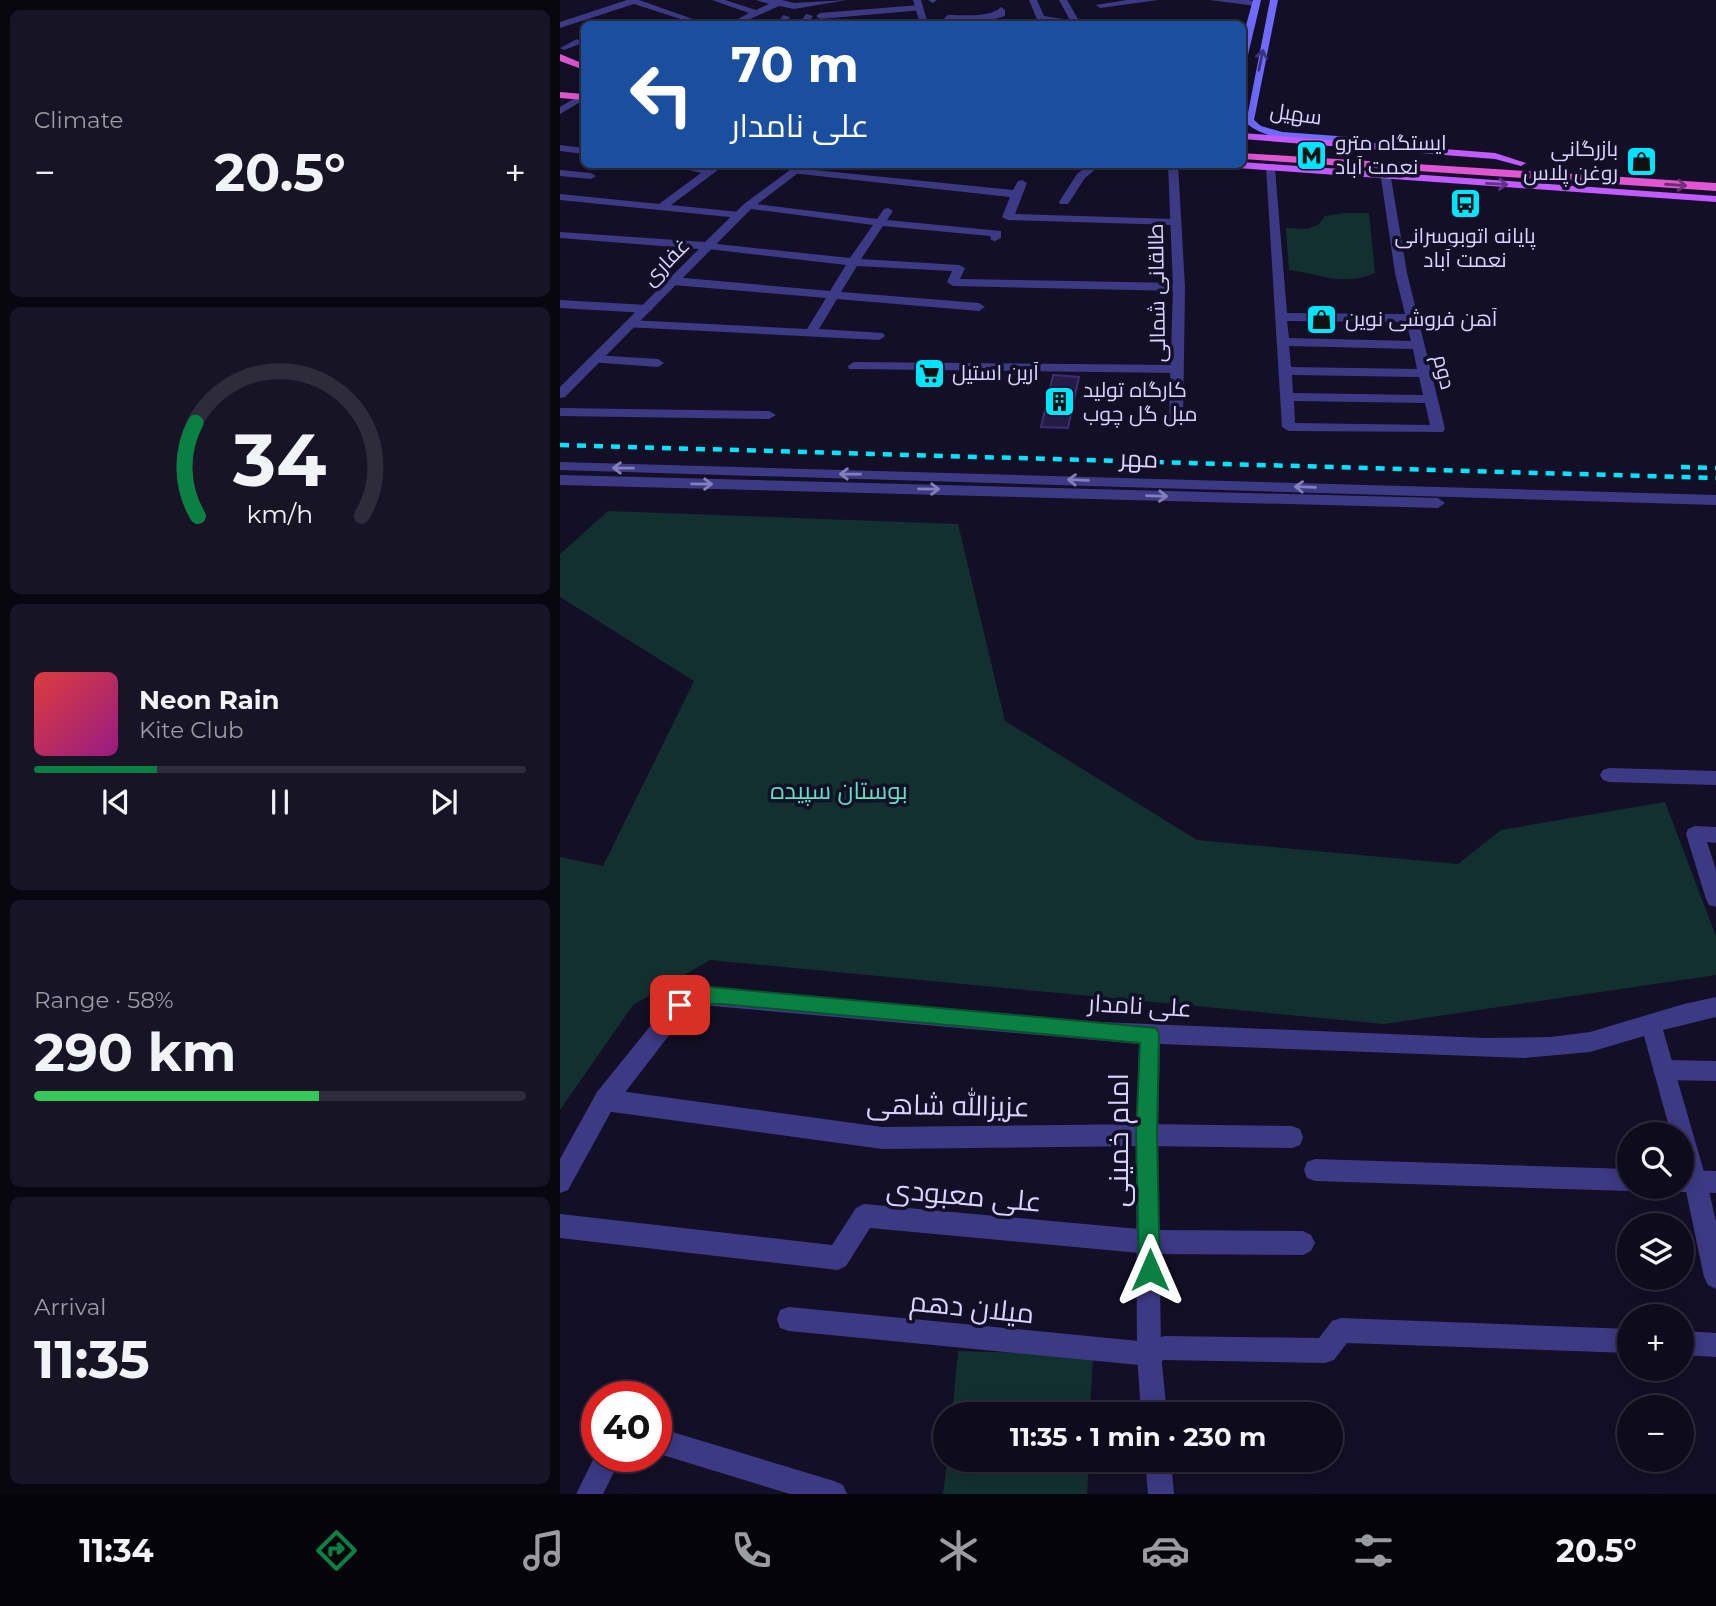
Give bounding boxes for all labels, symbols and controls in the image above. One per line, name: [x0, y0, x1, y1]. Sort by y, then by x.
text: 70 m: [731, 35, 859, 94]
icon: left: [616, 49, 707, 140]
one-way arrow: [1255, 49, 1269, 72]
street label: سهیل: [1268, 98, 1324, 130]
text: Climate: [34, 106, 123, 134]
text: علی نامدار: [731, 106, 869, 145]
place label: ایستگاه مترو نعمت آباد: [1335, 130, 1447, 179]
place label: بازرگانی روغن پلاس: [1523, 136, 1618, 187]
metro station icon: ایستگاه مترو نعمت آباد: [1295, 138, 1329, 172]
text: 20.5°: [214, 141, 346, 204]
shop icon: بازرگانی روغن پلاس: [1624, 144, 1658, 178]
text: −: [34, 149, 56, 196]
text: +: [504, 149, 526, 196]
one-way arrow: [1485, 178, 1508, 191]
one-way arrow: [1664, 179, 1687, 192]
bus stop icon: پایانه اتوبوسرانی نعمت آباد: [1448, 187, 1482, 221]
street label: طالقانی شمالی: [1143, 223, 1171, 363]
place label: پایانه اتوبوسرانی نعمت آباد: [1394, 223, 1536, 272]
street label: غفاری: [637, 233, 695, 291]
shop icon: آهن فروشی نوین: [1305, 302, 1339, 336]
place label: آهن فروشی نوین: [1345, 306, 1498, 332]
street label: دوم: [1426, 352, 1461, 392]
supermarket icon: آرین استیل: [912, 356, 946, 390]
place label: آرین استیل: [952, 360, 1039, 386]
place label: کارگاه تولید مبل گل چوب: [1083, 377, 1198, 428]
building icon: کارگاه تولید مبل گل چوب: [1043, 385, 1077, 419]
text: 34: [232, 417, 327, 505]
street label: مهر: [1117, 443, 1159, 474]
one-way arrow: [611, 461, 634, 475]
one-way arrow: [839, 467, 862, 481]
one-way arrow: [1066, 474, 1089, 487]
one-way arrow: [690, 477, 713, 490]
one-way arrow: [1294, 481, 1317, 494]
one-way arrow: [917, 483, 940, 496]
one-way arrow: [1145, 489, 1168, 502]
text: km/h: [247, 499, 313, 529]
text: Neon Rain: [139, 684, 280, 716]
text: Kite Club: [139, 716, 244, 744]
park label: بوستان سپیده: [770, 776, 908, 806]
icon: previous: [97, 783, 135, 821]
icon: pause: [261, 783, 299, 821]
icon: next: [425, 783, 463, 821]
pin: [650, 975, 710, 1035]
text: Range · 58%: [34, 986, 174, 1014]
icon: arrive: [661, 986, 699, 1024]
street label: علی نامدار: [1086, 988, 1193, 1023]
text: 290 km: [34, 1021, 236, 1084]
street label: امام خمینی: [1101, 1073, 1138, 1207]
street label: عزیزالله شاهی: [866, 1086, 1030, 1123]
map controls: [1617, 1122, 1694, 1472]
button: search: [1617, 1122, 1694, 1199]
street label: علی معبودی: [885, 1171, 1043, 1219]
button: layers: [1617, 1213, 1694, 1290]
position arrow: [1113, 1233, 1187, 1307]
street label: میلان دهم: [908, 1284, 1036, 1333]
text: Arrival: [34, 1293, 107, 1321]
button: +: [1617, 1304, 1694, 1381]
text: 11:35: [34, 1328, 150, 1391]
speed limit sign: 40: [581, 1381, 672, 1472]
button: −: [1617, 1395, 1694, 1472]
text: 11:35 · 1 min · 230 m: [1010, 1421, 1266, 1453]
icon: directions: [312, 1526, 361, 1575]
icon: music: [519, 1526, 568, 1575]
icon: phone: [727, 1526, 776, 1575]
icon: climate: [934, 1526, 983, 1575]
icon: car: [1141, 1526, 1190, 1575]
icon: filters: [1349, 1526, 1398, 1575]
text: 11:34: [79, 1531, 154, 1570]
text: 20.5°: [1556, 1531, 1637, 1570]

